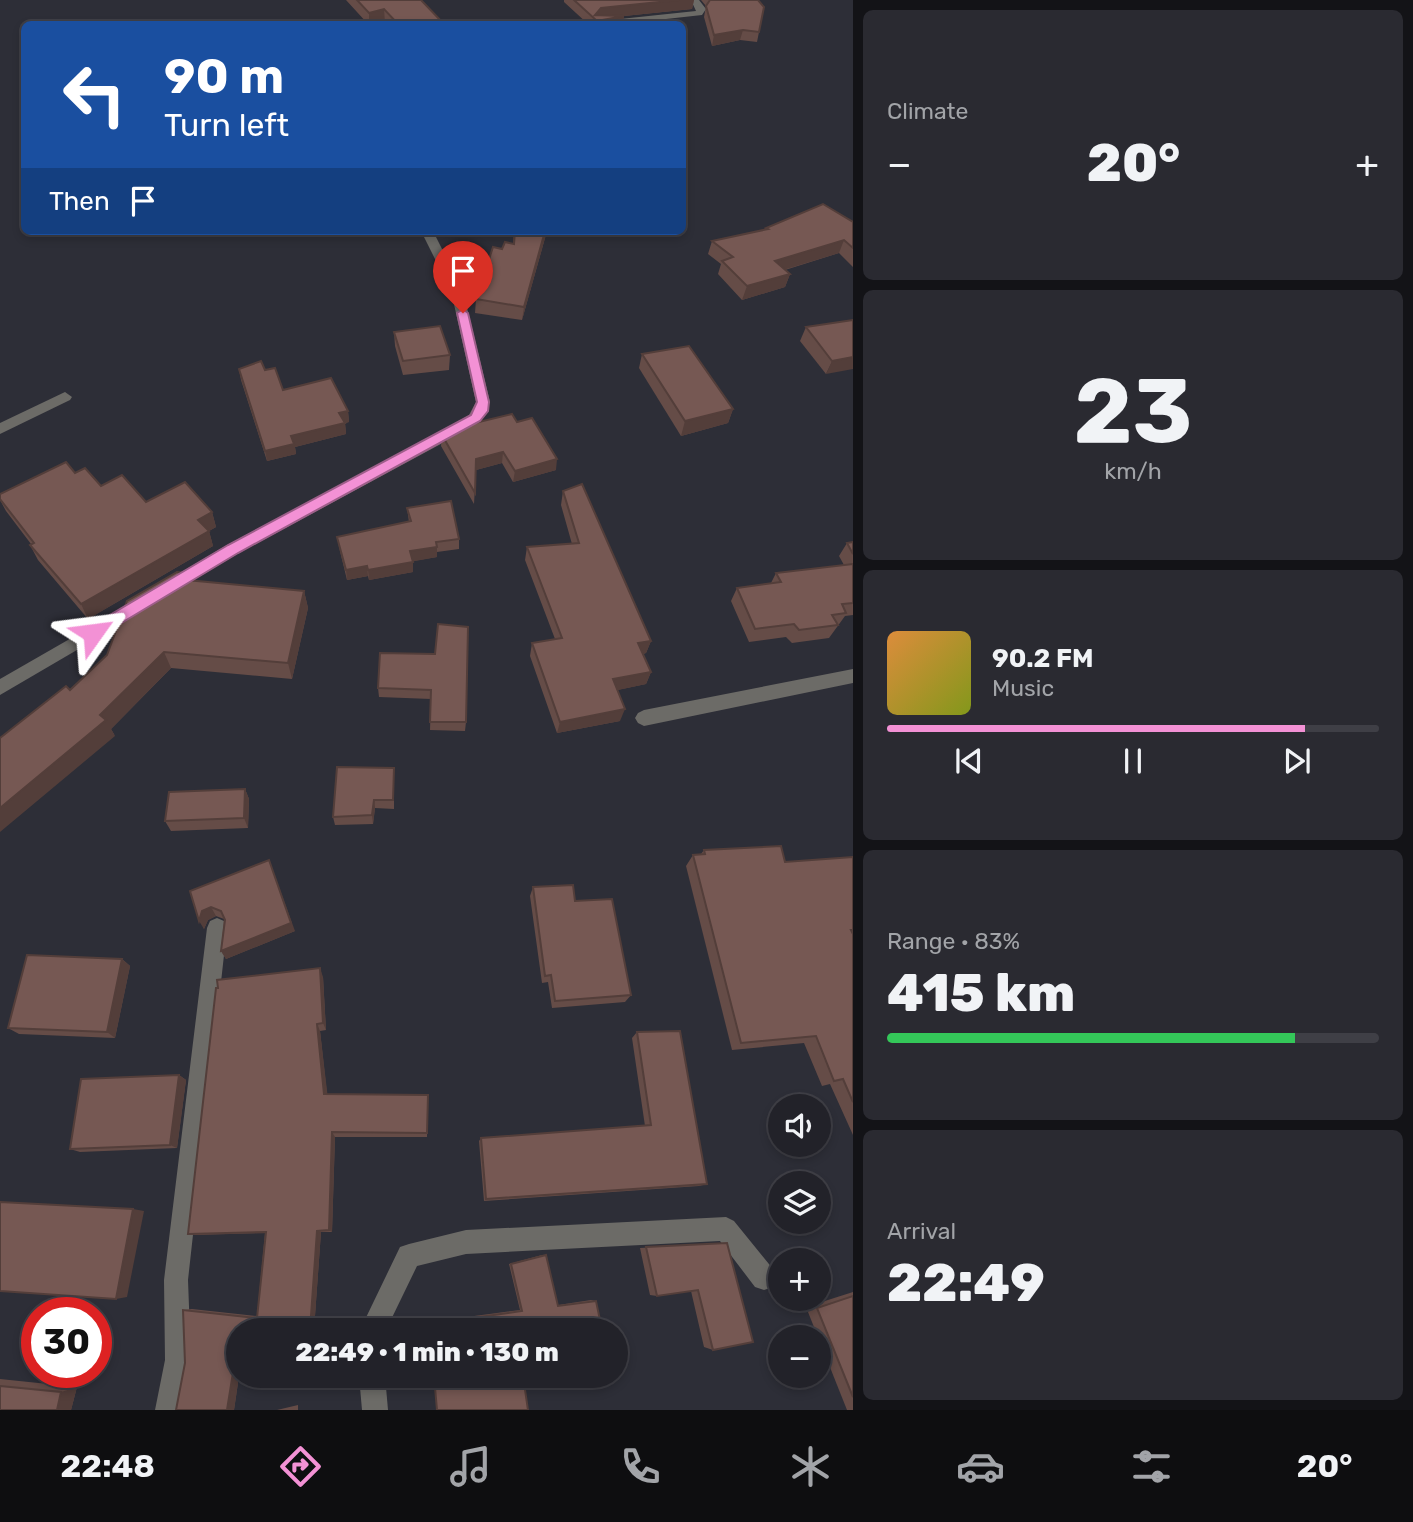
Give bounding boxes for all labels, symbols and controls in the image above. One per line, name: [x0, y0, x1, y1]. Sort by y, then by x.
text: 90 m: [164, 47, 284, 105]
icon: left: [49, 49, 140, 140]
text: Climate: [887, 97, 968, 125]
text: Turn left: [164, 106, 289, 144]
text: 20°: [1087, 132, 1180, 194]
text: −: [887, 141, 912, 187]
text: +: [1355, 141, 1379, 187]
icon: arrive: [124, 182, 162, 220]
text: Then: [49, 186, 110, 217]
pin: [433, 241, 493, 313]
icon: arrive: [444, 252, 482, 290]
text: 23: [1073, 357, 1193, 465]
text: km/h: [1104, 457, 1162, 485]
position arrow: [56, 596, 130, 670]
text: 90.2 FM: [992, 643, 1094, 674]
text: Music: [992, 674, 1054, 702]
icon: previous: [950, 742, 988, 780]
icon: pause: [1114, 742, 1152, 780]
icon: next: [1278, 742, 1316, 780]
text: Range · 83%: [887, 927, 1020, 955]
text: 415 km: [887, 962, 1075, 1024]
map controls: [768, 1094, 831, 1388]
button: sound: [768, 1094, 831, 1157]
button: layers: [768, 1171, 831, 1234]
text: Arrival: [887, 1217, 956, 1245]
button: +: [768, 1248, 831, 1311]
text: 22:49: [887, 1252, 1045, 1314]
speed limit sign: 30: [21, 1297, 112, 1388]
button: −: [768, 1325, 831, 1388]
text: 22:49 · 1 min · 130 m: [295, 1337, 559, 1368]
icon: directions: [276, 1442, 325, 1491]
icon: music: [446, 1442, 495, 1491]
icon: phone: [616, 1442, 665, 1491]
icon: climate: [786, 1442, 835, 1491]
icon: car: [956, 1442, 1005, 1491]
icon: filters: [1127, 1442, 1176, 1491]
text: 22:48: [61, 1447, 155, 1485]
text: 20°: [1297, 1447, 1352, 1485]

